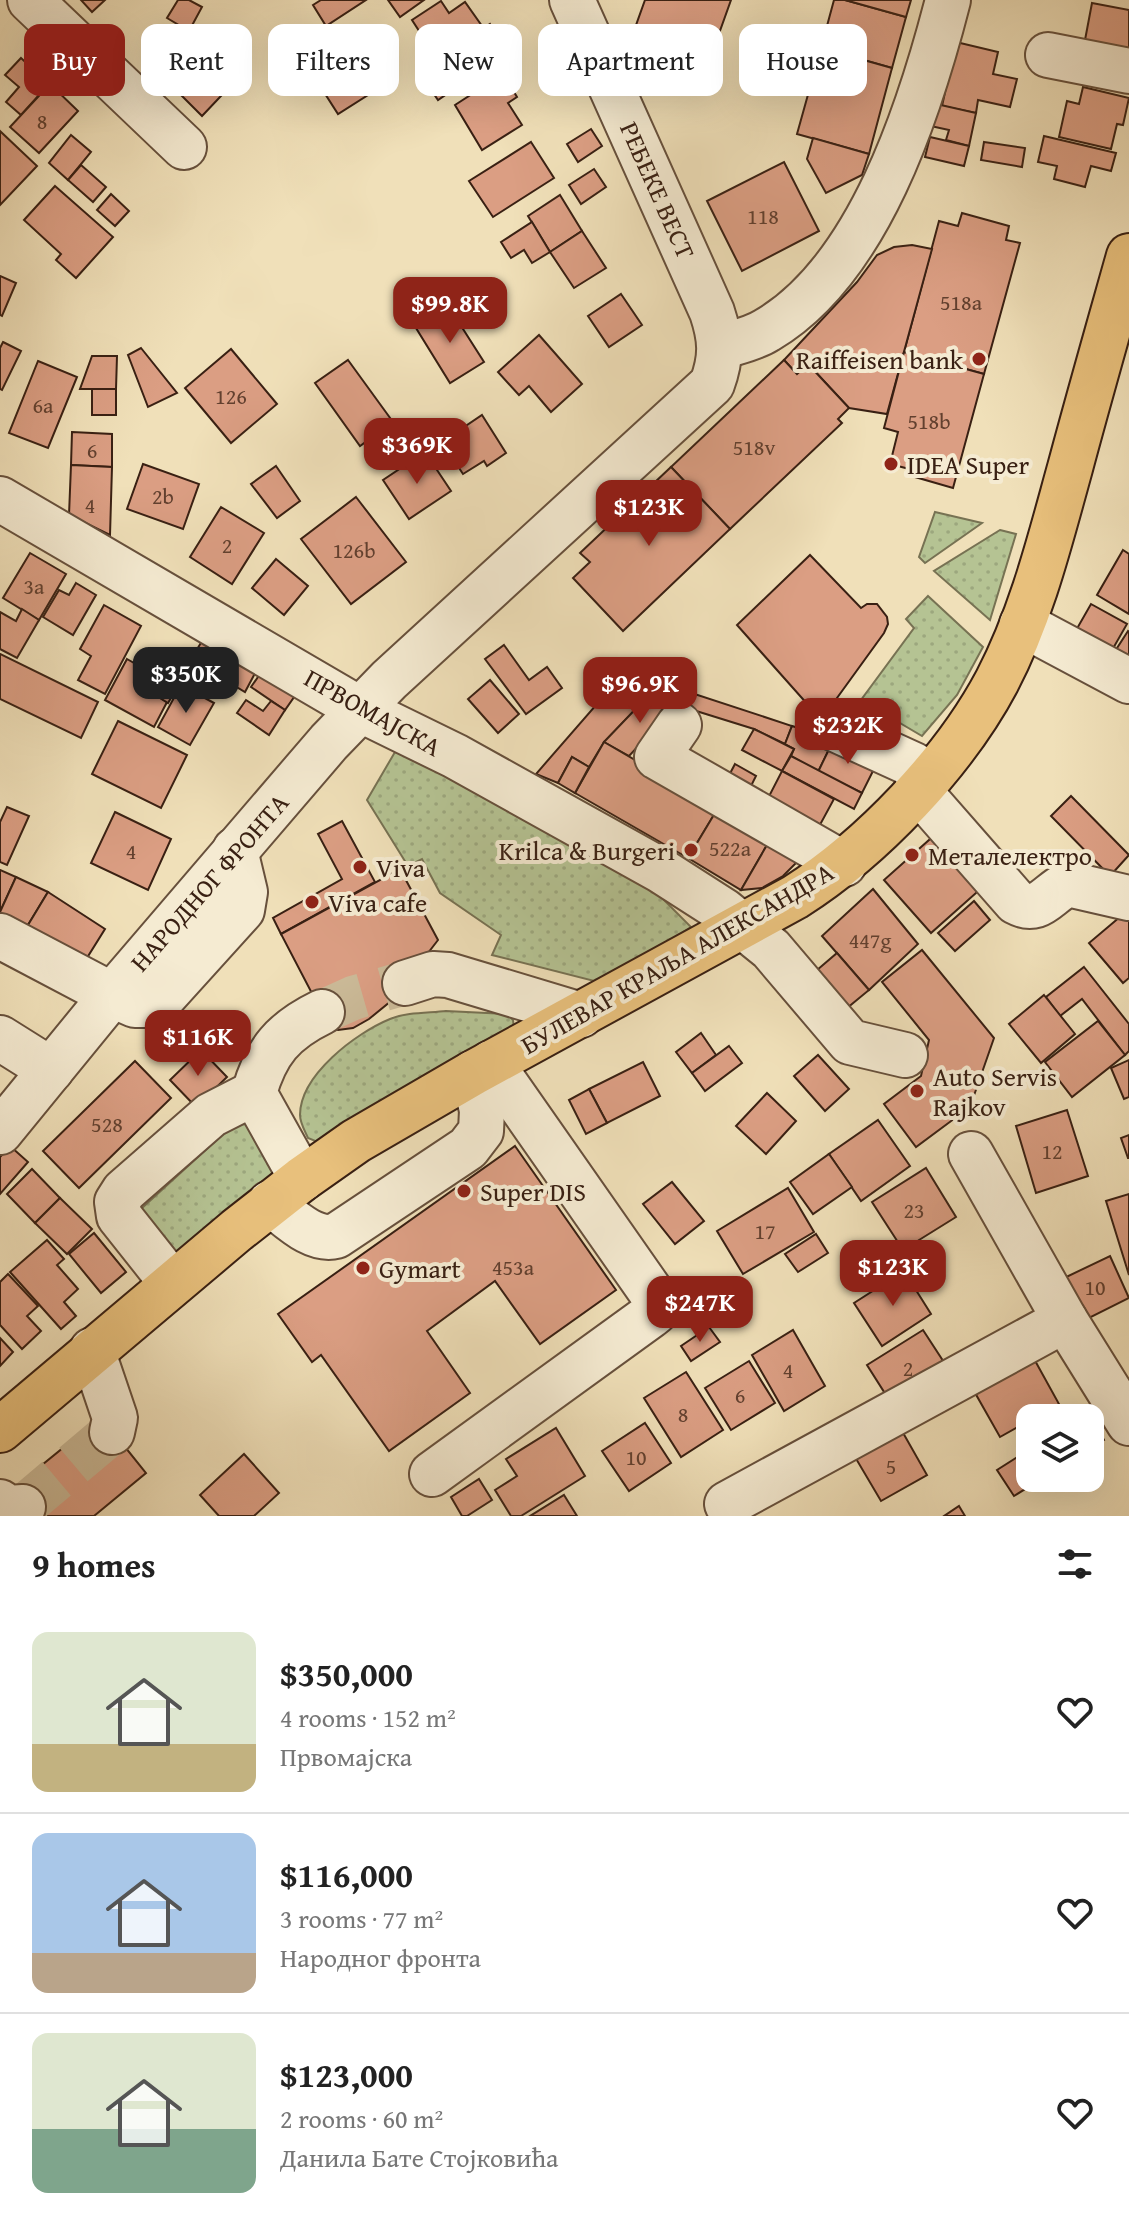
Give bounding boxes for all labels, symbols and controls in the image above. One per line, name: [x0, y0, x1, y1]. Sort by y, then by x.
chip: Buy: [24, 24, 125, 96]
chip: Rent: [141, 24, 252, 96]
chip: Filters: [268, 24, 399, 96]
chip: New: [415, 24, 522, 96]
chip: Apartment: [538, 24, 723, 96]
chip: House: [739, 24, 867, 96]
house number: 8: [37, 105, 47, 137]
street label: РЕБЕКЕ ВЕСТ: [610, 115, 706, 265]
house number: 118: [747, 200, 779, 232]
pin: $99.8K: [385, 277, 515, 345]
text: $99.8K: [411, 283, 489, 322]
house number: 518a: [940, 286, 983, 318]
place label: Raiffeisen bank: [796, 340, 964, 379]
marker: Raiffeisen bank: [970, 350, 988, 368]
house number: 126: [215, 380, 247, 412]
house number: 6a: [33, 389, 54, 421]
house number: 518b: [907, 405, 951, 437]
pin: $369K: [361, 418, 473, 486]
text: $369K: [382, 424, 452, 463]
house number: 518v: [733, 431, 775, 463]
house number: 6: [87, 434, 97, 466]
place label: IDEA Super: [907, 445, 1029, 484]
marker: IDEA Super: [882, 455, 900, 473]
house number: 2b: [152, 480, 174, 512]
pin: $123K: [593, 480, 705, 548]
text: $123K: [614, 486, 684, 525]
house number: 4: [85, 489, 95, 521]
house number: 2: [222, 529, 232, 561]
house number: 126b: [332, 534, 376, 566]
house number: 3a: [24, 570, 45, 602]
pin: $350K: [130, 647, 242, 715]
text: $350K: [151, 653, 221, 692]
pin: $96.9K: [575, 657, 705, 725]
street label: ПРВОМАЈСКА: [297, 658, 449, 766]
text: $96.9K: [601, 663, 679, 702]
pin: $232K: [792, 698, 904, 766]
text: $232K: [813, 704, 883, 743]
street label: НАРОДНОГ ФРОНТА: [120, 784, 298, 980]
place label: Krilca & Burgeri: [499, 831, 675, 870]
house number: 522a: [709, 832, 752, 864]
house number: 4: [126, 835, 136, 867]
place label: Металелектро: [928, 836, 1092, 875]
marker: Krilca & Burgeri: [682, 841, 700, 859]
marker: Металелектро: [903, 846, 921, 864]
place label: Viva: [376, 848, 426, 887]
street label: БУЛЕВАР КРАЉА АЛЕКСАНДРА: [513, 852, 841, 1064]
marker: Viva: [351, 858, 369, 876]
place label: Viva cafe: [328, 883, 427, 922]
marker: Viva cafe: [303, 893, 321, 911]
house number: 447g: [849, 924, 891, 956]
pin: $116K: [142, 1010, 254, 1078]
text: $116K: [163, 1016, 233, 1055]
place label: Auto Servis Rajkov: [933, 1057, 1057, 1126]
marker: Auto Servis Rajkov: [908, 1082, 926, 1100]
house number: 528: [91, 1108, 123, 1140]
house number: 12: [1041, 1135, 1063, 1167]
place label: Super DIS: [480, 1172, 586, 1211]
marker: Super DIS: [455, 1182, 473, 1200]
house number: 23: [903, 1194, 925, 1226]
house number: 17: [754, 1215, 776, 1247]
pin: $123K: [837, 1240, 949, 1308]
text: $123K: [858, 1246, 928, 1285]
place label: Gymart: [379, 1249, 461, 1288]
house number: 453a: [492, 1251, 535, 1283]
marker: Gymart: [354, 1259, 372, 1277]
house number: 10: [1084, 1271, 1106, 1303]
pin: $247K: [644, 1276, 756, 1344]
text: $247K: [665, 1282, 735, 1321]
house number: 2: [903, 1352, 913, 1384]
house number: 4: [783, 1354, 793, 1386]
house number: 6: [735, 1379, 745, 1411]
house number: 8: [678, 1398, 688, 1430]
map controls: [1016, 1404, 1104, 1492]
button: layers: [1016, 1404, 1104, 1492]
house number: 10: [625, 1441, 647, 1473]
house number: 5: [886, 1450, 896, 1482]
text: 9 homes: [32, 1540, 156, 1589]
icon: filters: [1053, 1542, 1097, 1586]
text: $350,000: [280, 1649, 413, 1698]
icon: home: [96, 1664, 192, 1760]
icon: heart: [1053, 1690, 1097, 1734]
text: 4 rooms · 152 m²: [280, 1698, 456, 1737]
text: Првомајска: [280, 1737, 412, 1776]
text: $116,000: [280, 1850, 413, 1899]
icon: home: [96, 1865, 192, 1961]
icon: heart: [1053, 1891, 1097, 1935]
text: 3 rooms · 77 m²: [280, 1899, 443, 1938]
text: Народног фронта: [280, 1938, 481, 1977]
text: $123,000: [280, 2050, 413, 2099]
icon: home: [96, 2065, 192, 2161]
icon: heart: [1053, 2091, 1097, 2135]
text: 2 rooms · 60 m²: [280, 2099, 443, 2138]
text: Данила Бате Стојковића: [280, 2138, 558, 2177]

